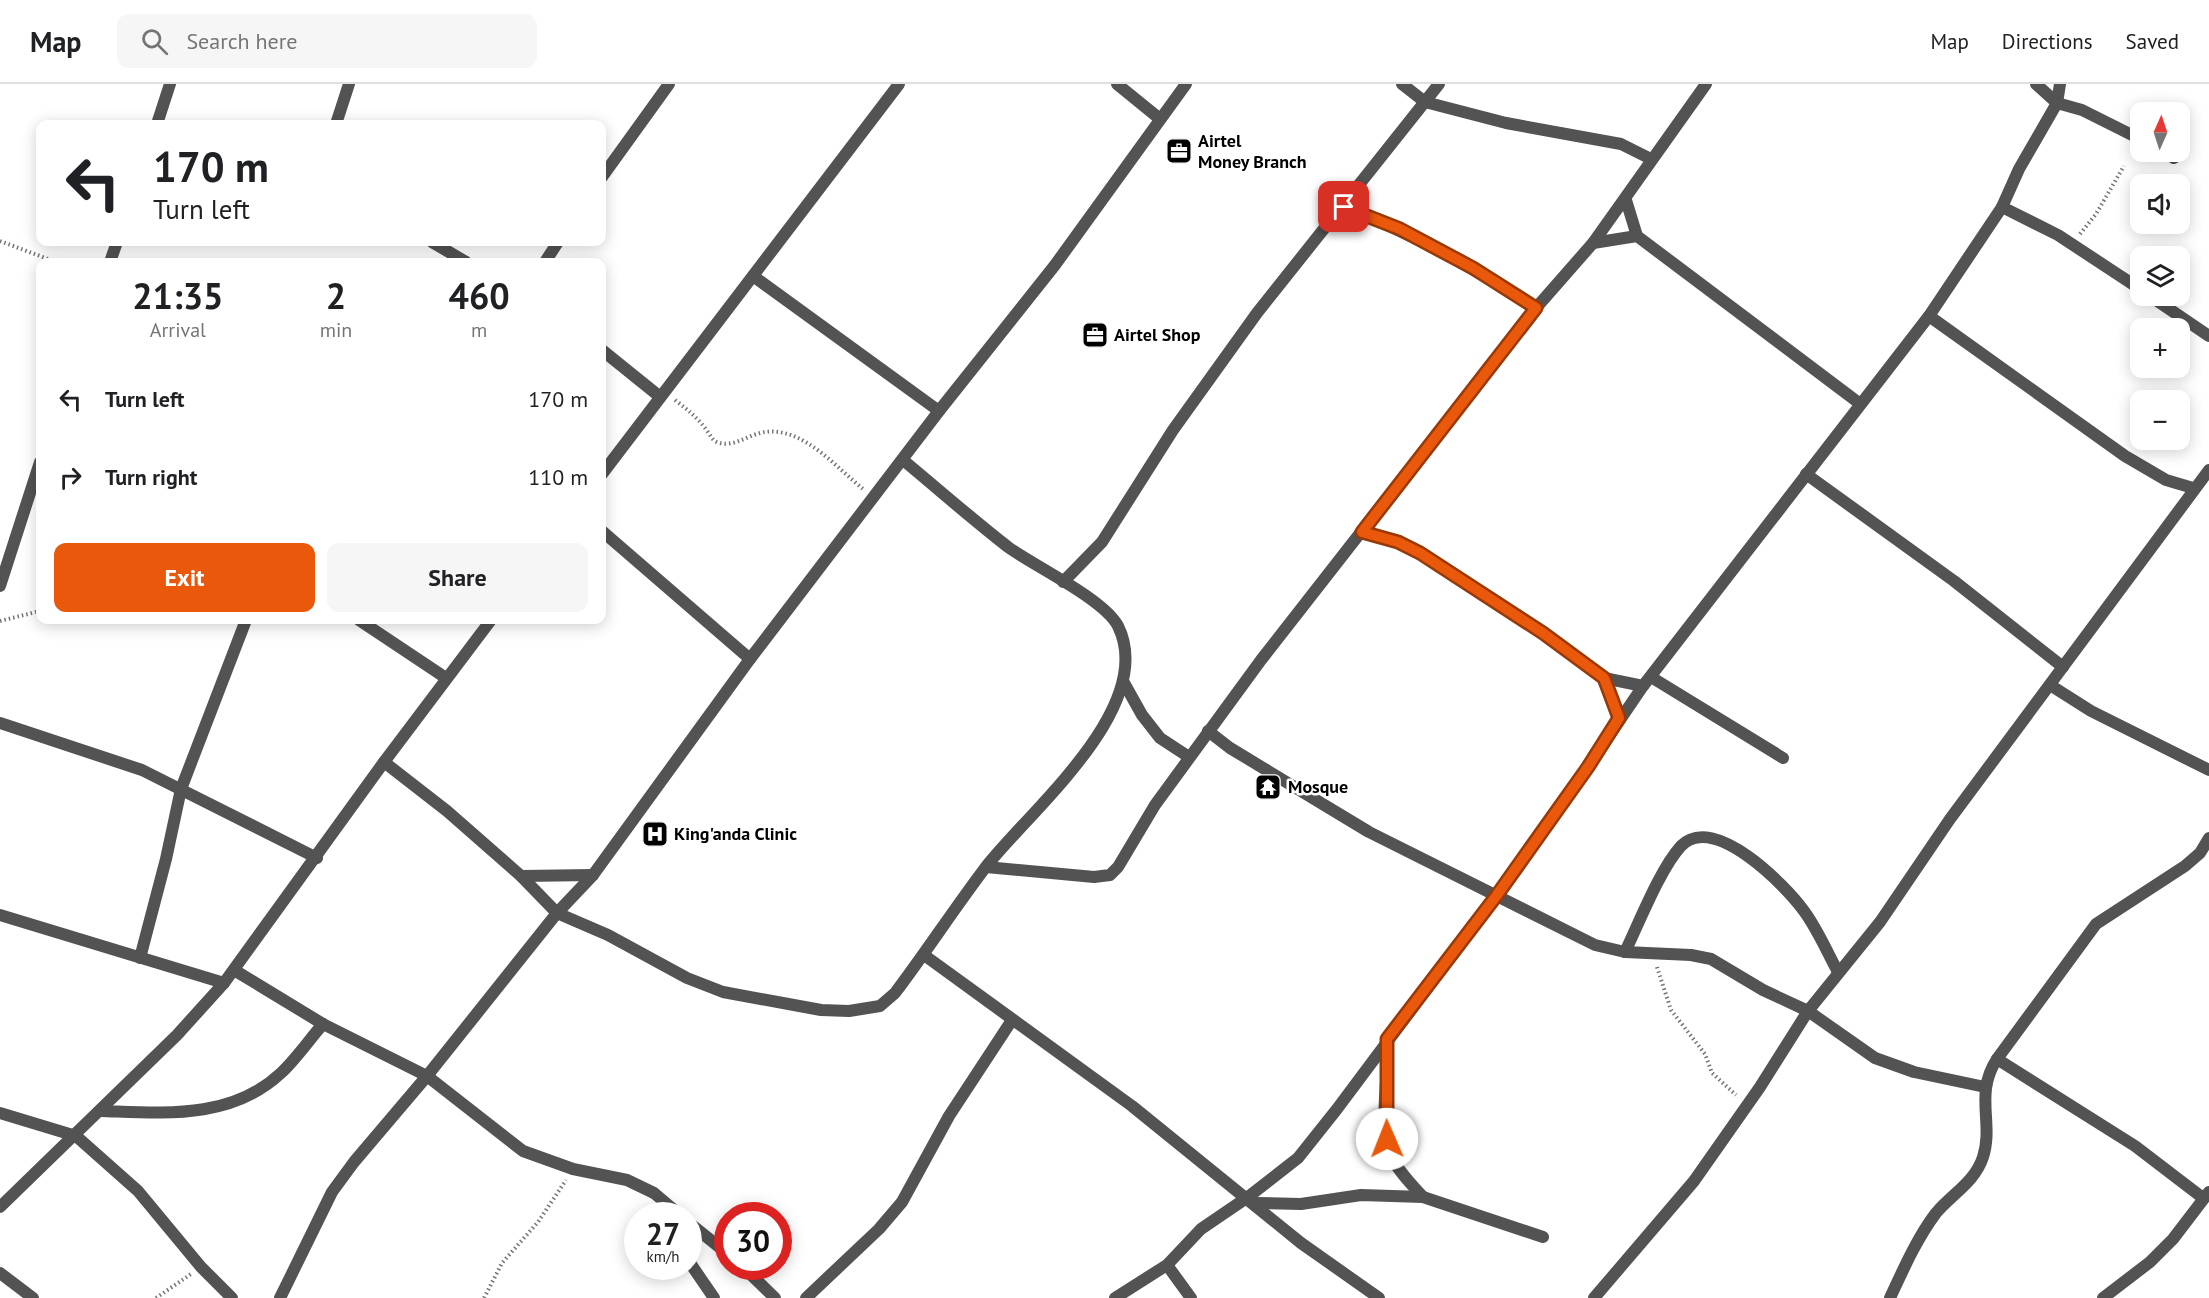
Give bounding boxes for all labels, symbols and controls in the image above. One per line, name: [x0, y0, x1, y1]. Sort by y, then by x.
search box: [117, 14, 537, 68]
text: Map: [30, 23, 81, 60]
icon: search: [138, 25, 171, 58]
text: Search here: [186, 27, 297, 55]
text: Map: [1930, 28, 1969, 55]
text: Directions: [2002, 28, 2093, 55]
text: Saved: [2126, 28, 2179, 55]
north arrow: [2130, 102, 2190, 162]
map controls: [2130, 102, 2190, 450]
place label: Airtel Money Branch: [1198, 129, 1307, 173]
office icon: Airtel Money Branch: [1164, 136, 1194, 166]
text: 170 m: [153, 139, 269, 194]
icon: left: [54, 144, 132, 222]
button: sound: [2130, 174, 2190, 234]
pin: [1318, 181, 1369, 232]
icon: arrive: [1327, 190, 1360, 223]
text: Turn left: [153, 192, 250, 226]
button: layers: [2130, 246, 2190, 306]
text: 21:35: [132, 272, 224, 319]
text: 2: [326, 272, 346, 319]
text: 460: [449, 272, 510, 319]
text: Arrival: [150, 317, 206, 343]
text: min: [320, 317, 352, 343]
text: m: [471, 317, 487, 343]
button: +: [2130, 318, 2190, 378]
office icon: Airtel Shop: [1080, 320, 1110, 350]
place label: Airtel Shop: [1114, 323, 1201, 346]
icon: left: [54, 383, 87, 416]
text: Turn left: [105, 385, 185, 413]
text: 170 m: [528, 385, 588, 413]
button: −: [2130, 390, 2190, 450]
icon: right: [54, 461, 87, 494]
text: Turn right: [105, 463, 197, 491]
text: 110 m: [528, 463, 588, 491]
button: Exit: [54, 543, 315, 612]
button: Share: [327, 543, 588, 612]
temple icon: Mosque: [1253, 772, 1283, 802]
place label: Mosque: [1288, 775, 1348, 798]
hospital icon: King'anda Clinic: [640, 819, 670, 849]
place label: King'anda Clinic: [674, 822, 797, 845]
position arrow: [1355, 1107, 1419, 1171]
speed limit sign: 30: [714, 1202, 792, 1280]
text: 27: [646, 1214, 680, 1253]
text: km/h: [647, 1247, 679, 1266]

